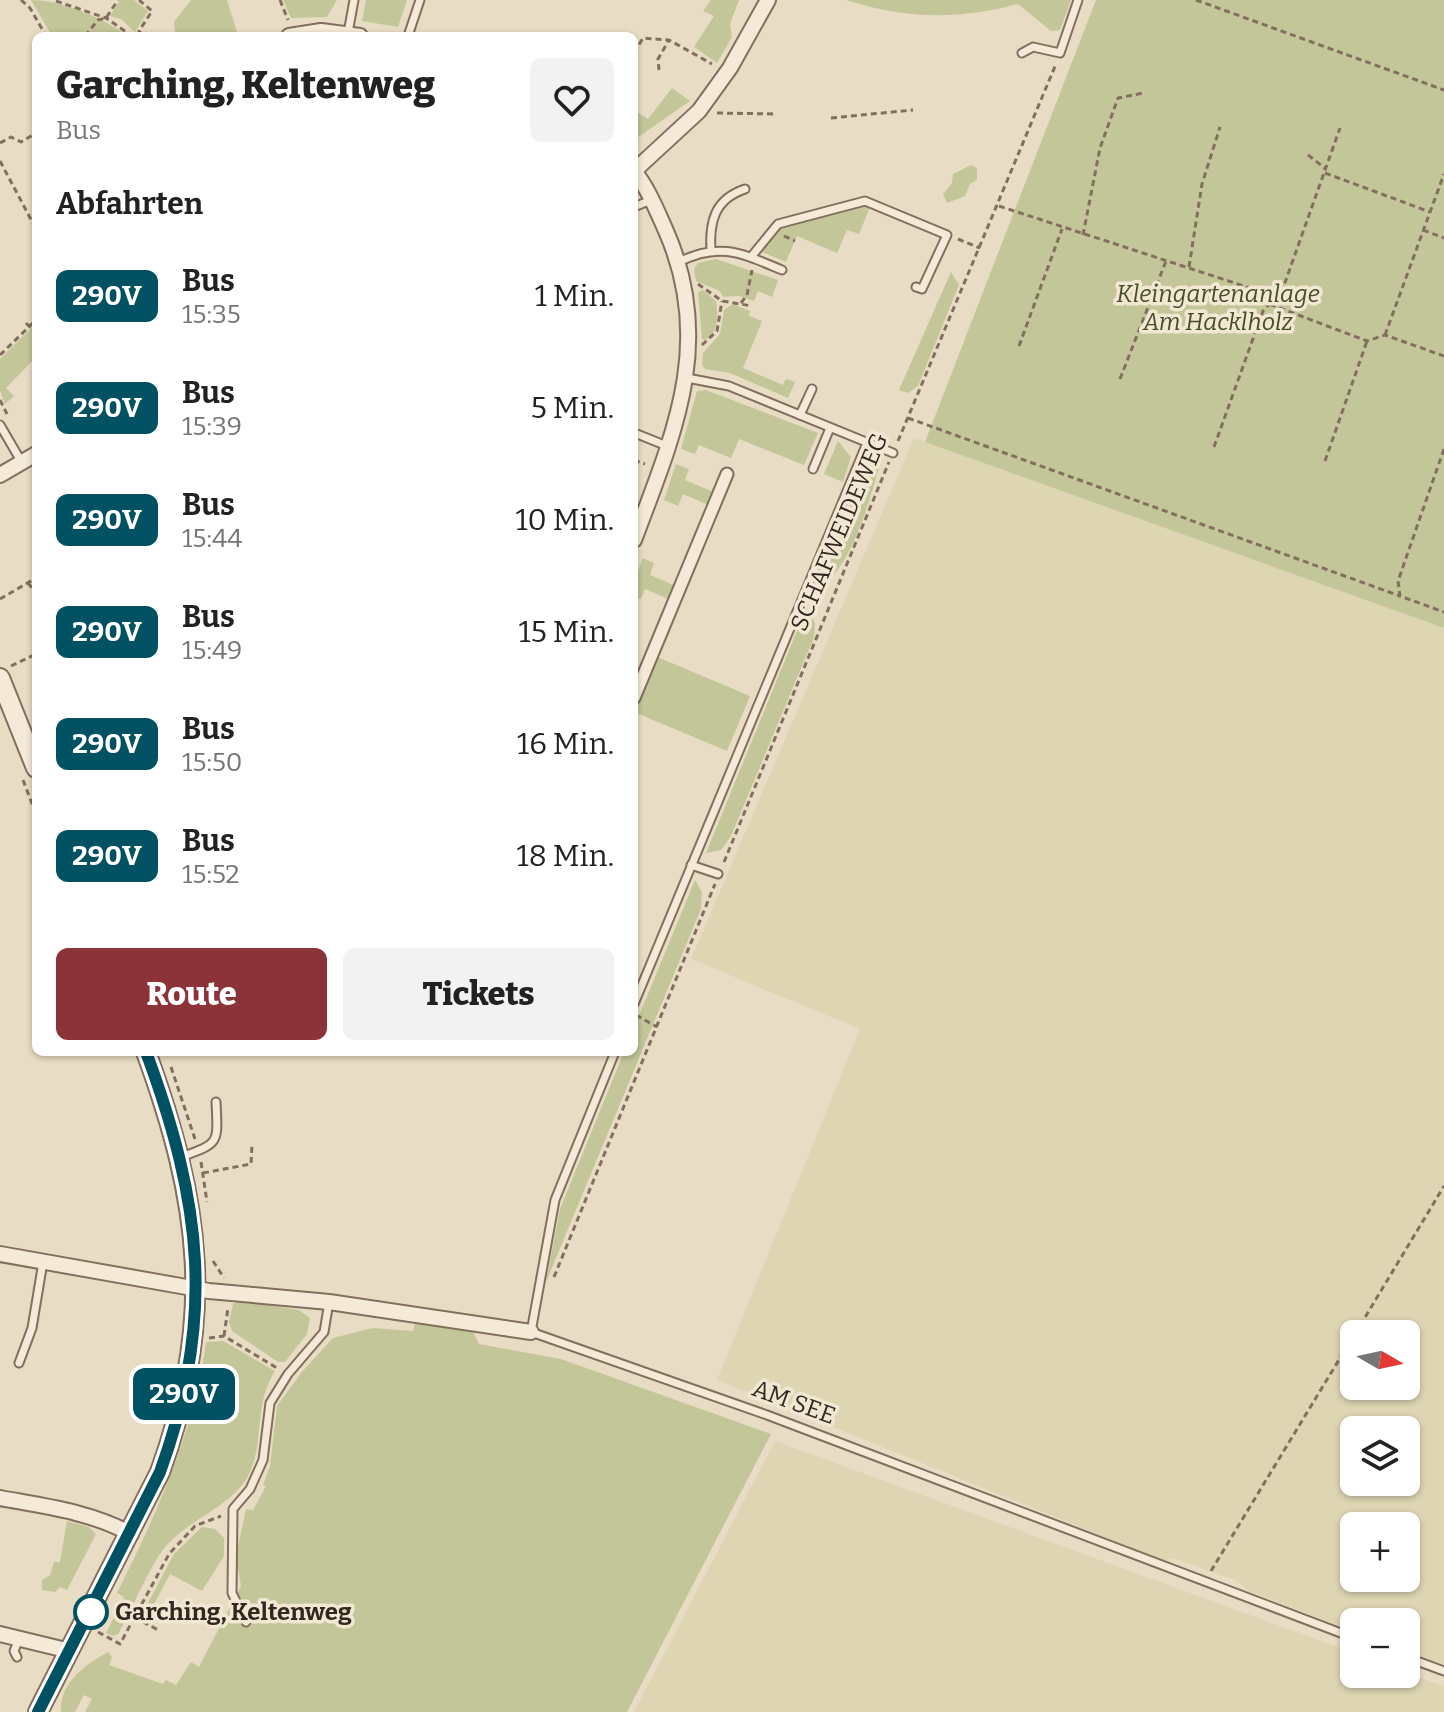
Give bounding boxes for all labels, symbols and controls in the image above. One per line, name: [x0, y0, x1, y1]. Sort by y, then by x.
button: heart: [530, 58, 614, 142]
text: Garching, Keltenweg: [56, 62, 435, 108]
text: Bus: [56, 115, 101, 146]
text: Abfahrten: [56, 186, 203, 222]
text: Bus: [182, 263, 235, 299]
text: 1 Min.: [535, 278, 614, 314]
text: 290V: [72, 279, 142, 312]
park label: Kleingartenanlage Am Hacklholz: [1116, 280, 1320, 336]
text: 15:35: [182, 299, 241, 330]
text: Bus: [182, 375, 235, 411]
text: 5 Min.: [531, 390, 614, 426]
text: 290V: [72, 391, 142, 424]
text: 15:39: [182, 411, 242, 442]
street label: SCHAFWEIDEWEG: [785, 429, 893, 635]
text: Bus: [182, 487, 235, 523]
text: 10 Min.: [515, 502, 614, 538]
text: 290V: [72, 503, 142, 536]
text: 15:44: [182, 523, 242, 554]
text: Bus: [182, 599, 235, 635]
text: 15 Min.: [519, 614, 614, 650]
text: 290V: [72, 615, 142, 648]
text: 15:49: [182, 635, 242, 666]
text: Bus: [182, 711, 235, 747]
text: 16 Min.: [517, 726, 614, 762]
text: 290V: [72, 727, 142, 760]
text: 15:50: [182, 747, 242, 778]
text: Bus: [182, 823, 235, 859]
text: 18 Min.: [517, 838, 614, 874]
text: 290V: [72, 839, 142, 872]
text: 15:52: [182, 859, 239, 890]
button: Route: [56, 948, 327, 1040]
button: Tickets: [343, 948, 614, 1040]
north arrow: [1340, 1320, 1420, 1400]
map controls: [1340, 1320, 1420, 1688]
line badge: 290V: [128, 1368, 240, 1420]
street label: AM SEE: [749, 1374, 839, 1430]
text: 290V: [149, 1377, 219, 1410]
button: layers: [1340, 1416, 1420, 1496]
button: +: [1340, 1512, 1420, 1592]
marker: Garching, Keltenweg: [74, 1595, 108, 1629]
place label: Garching, Keltenweg: [115, 1598, 352, 1626]
button: −: [1340, 1608, 1420, 1688]

